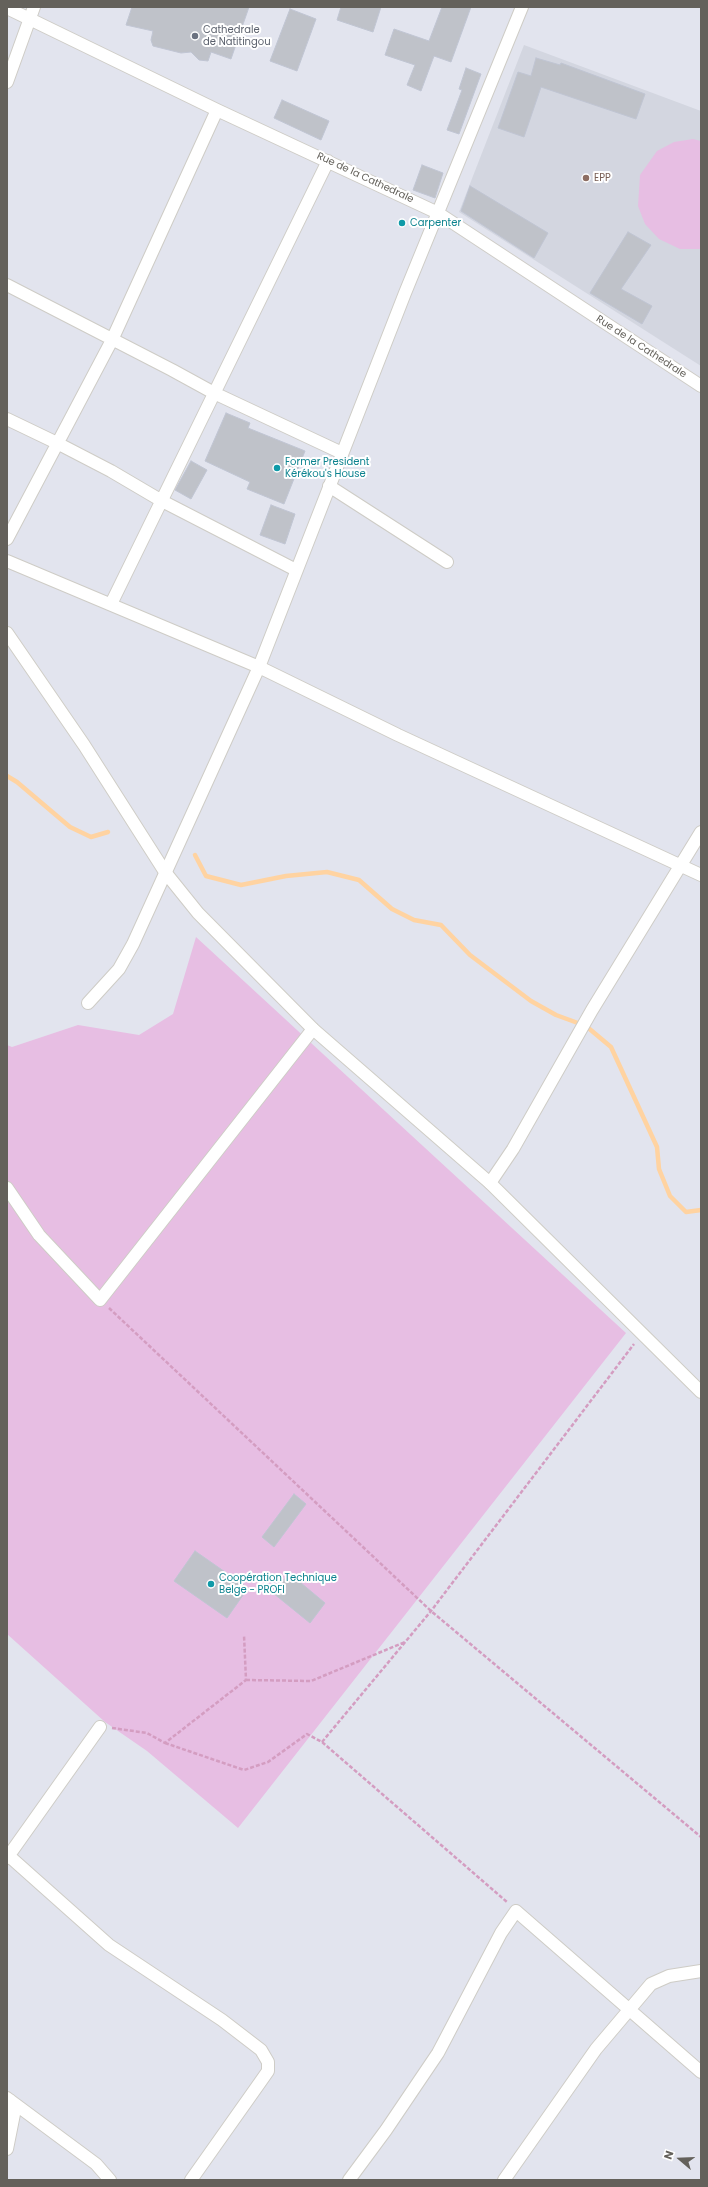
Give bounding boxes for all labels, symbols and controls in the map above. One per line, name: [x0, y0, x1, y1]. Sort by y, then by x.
place label: Cathedrale de Natitingou: [203, 24, 271, 48]
marker: Cathedrale de Natitingou: [190, 31, 200, 41]
street label: Rue de la Cathedrale: [315, 150, 415, 206]
place label: EPP: [594, 172, 611, 184]
marker: EPP: [581, 173, 591, 183]
place label: Carpenter: [410, 217, 461, 229]
marker: Carpenter: [397, 218, 407, 228]
street label: Rue de la Cathedrale: [593, 313, 689, 381]
place label: Former President Kérékou's House: [285, 456, 369, 480]
marker: Former President Kérékou's House: [272, 463, 282, 473]
place label: Coopération Technique Belge - PROFI: [219, 1572, 337, 1596]
marker: Coopération Technique Belge - PROFI: [206, 1579, 216, 1589]
north arrow: [660, 2139, 700, 2179]
text: N: [660, 2149, 678, 2162]

